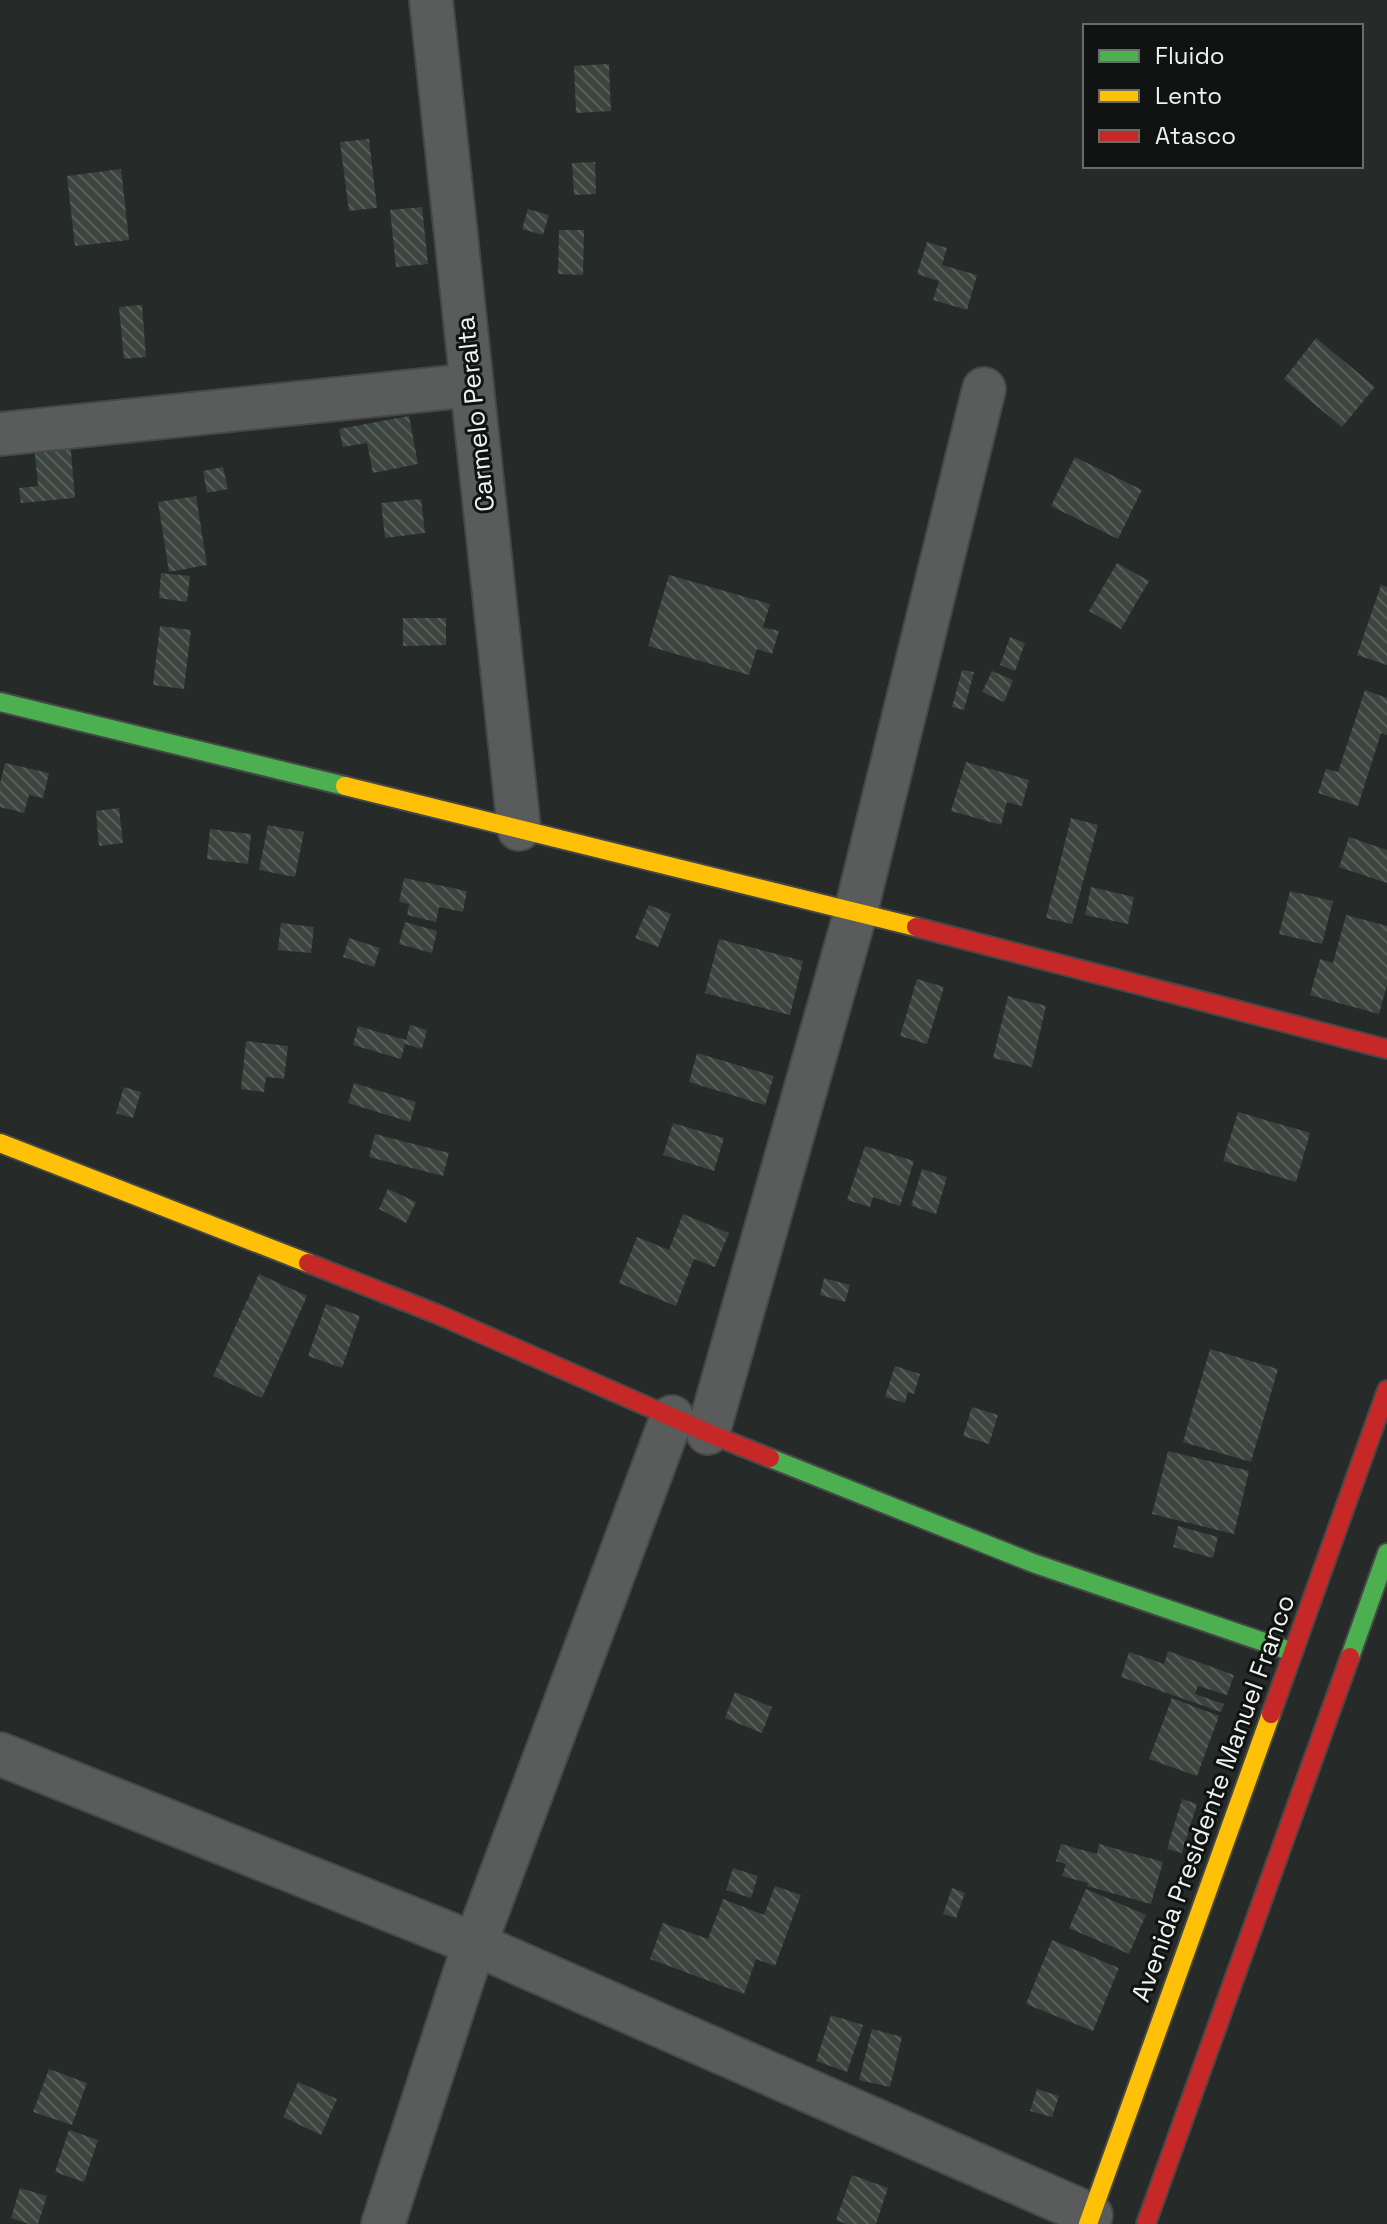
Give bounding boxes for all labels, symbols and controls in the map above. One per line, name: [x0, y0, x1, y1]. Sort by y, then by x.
legend: [1083, 24, 1363, 168]
text: Fluido: [1155, 40, 1225, 71]
text: Lento: [1155, 80, 1222, 111]
text: Atasco: [1155, 120, 1236, 151]
street label: Carmelo Peralta: [448, 315, 502, 513]
street label: Avenida Presidente Manuel Franco: [1123, 1590, 1303, 2006]

